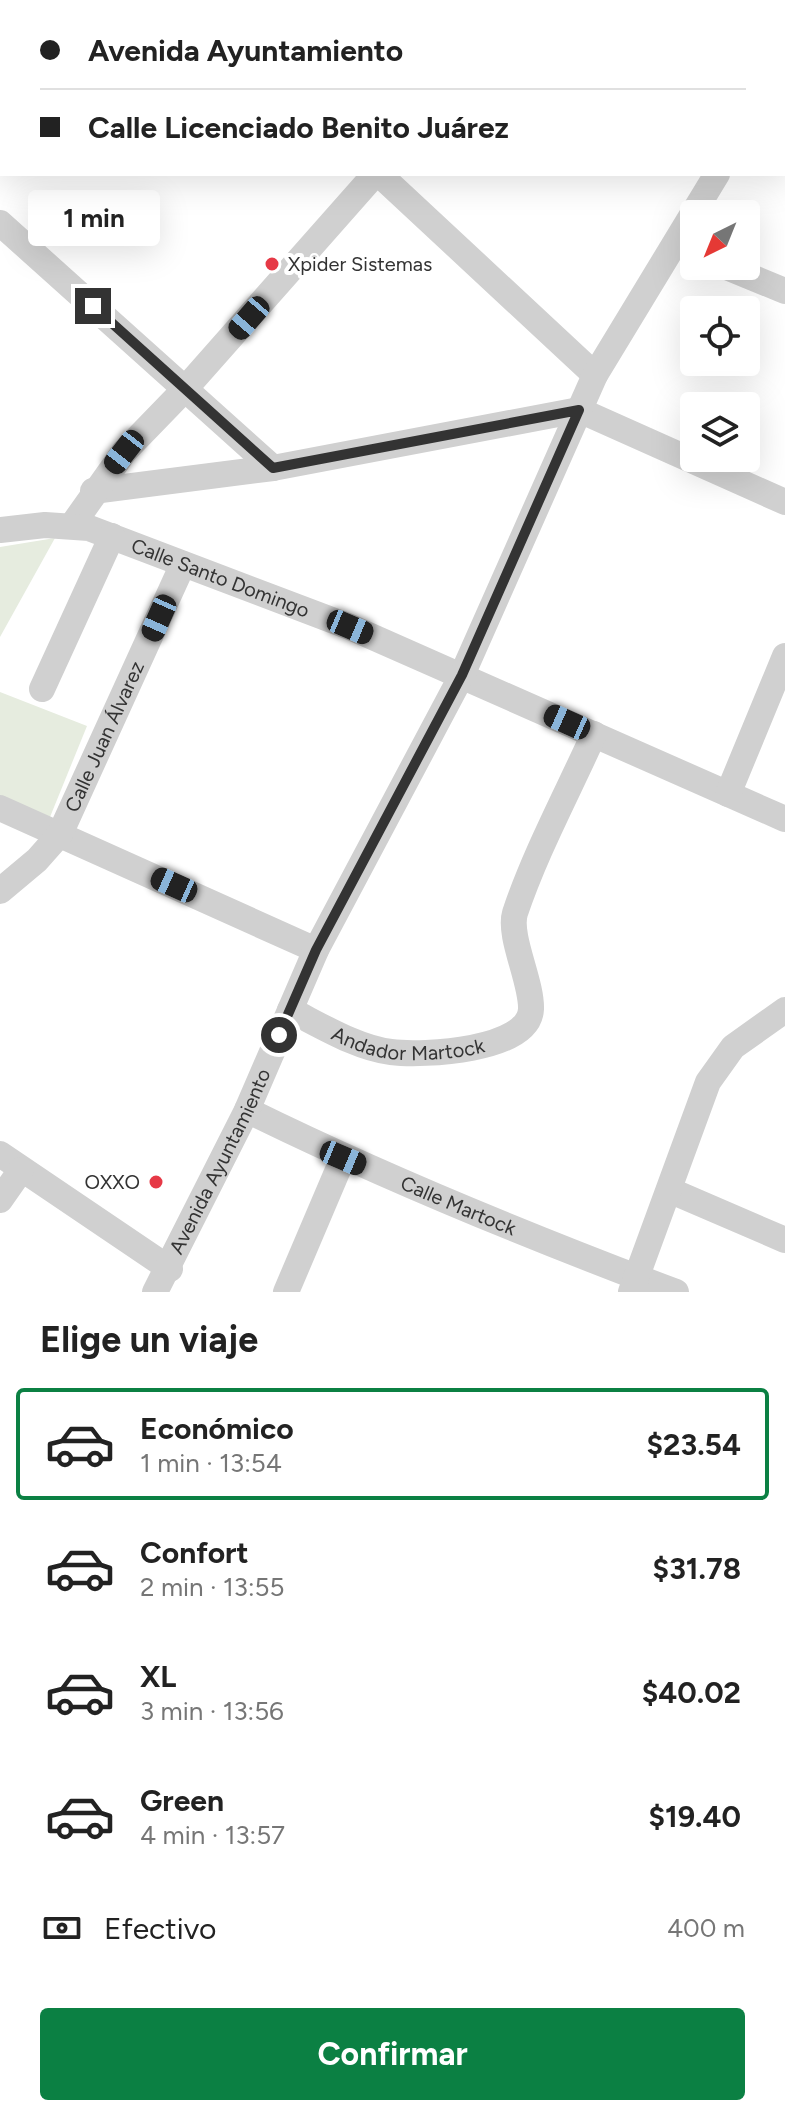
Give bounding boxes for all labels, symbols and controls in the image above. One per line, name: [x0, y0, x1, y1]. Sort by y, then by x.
text: Avenida Ayuntamiento: [88, 32, 403, 69]
text: Calle Licenciado Benito Juárez: [88, 109, 509, 146]
callout: 1 min: [27, 190, 159, 246]
north arrow: [680, 200, 760, 280]
map controls: [680, 200, 760, 472]
text: 1 min: [63, 202, 125, 234]
place label: Xpider Sistemas: [288, 252, 432, 276]
marker: Xpider Sistemas: [263, 255, 281, 273]
route end: [75, 288, 111, 324]
car: [224, 292, 274, 344]
button: locate: [680, 296, 760, 376]
button: layers: [680, 392, 760, 472]
car: [100, 426, 148, 478]
street label: Calle Santo Domingo: [128, 533, 313, 623]
car: [138, 591, 180, 645]
car: [323, 607, 377, 647]
street label: Calle Juan Álvarez: [60, 657, 149, 816]
car: [540, 701, 594, 743]
car: [147, 864, 201, 906]
route start: [261, 1017, 297, 1053]
street label: Andador Martock: [328, 1021, 487, 1065]
street label: Avenida Ayuntamiento: [164, 1065, 275, 1258]
car: [316, 1138, 370, 1178]
place label: OXXO: [84, 1170, 140, 1194]
street label: Calle Martock: [397, 1171, 520, 1240]
marker: OXXO: [147, 1173, 165, 1191]
text: Elige un viaje: [40, 1318, 258, 1361]
icon: car: [44, 1408, 116, 1480]
text: Económico: [140, 1410, 294, 1447]
text: $23.54: [646, 1426, 741, 1463]
text: 1 min · 13:54: [140, 1447, 282, 1479]
icon: car: [44, 1532, 116, 1604]
text: Confort: [140, 1534, 249, 1571]
text: $31.78: [653, 1550, 741, 1587]
text: 2 min · 13:55: [140, 1571, 284, 1603]
icon: car: [44, 1656, 116, 1728]
text: XL: [140, 1658, 176, 1695]
text: $40.02: [642, 1674, 741, 1711]
text: 3 min · 13:56: [140, 1695, 284, 1727]
icon: car: [44, 1780, 116, 1852]
text: Green: [140, 1782, 224, 1819]
text: $19.40: [648, 1798, 741, 1835]
text: 4 min · 13:57: [140, 1819, 285, 1851]
icon: cash: [40, 1906, 84, 1950]
text: Efectivo: [104, 1910, 216, 1947]
text: 400 m: [667, 1912, 745, 1944]
button: Confirmar: [40, 2008, 745, 2100]

